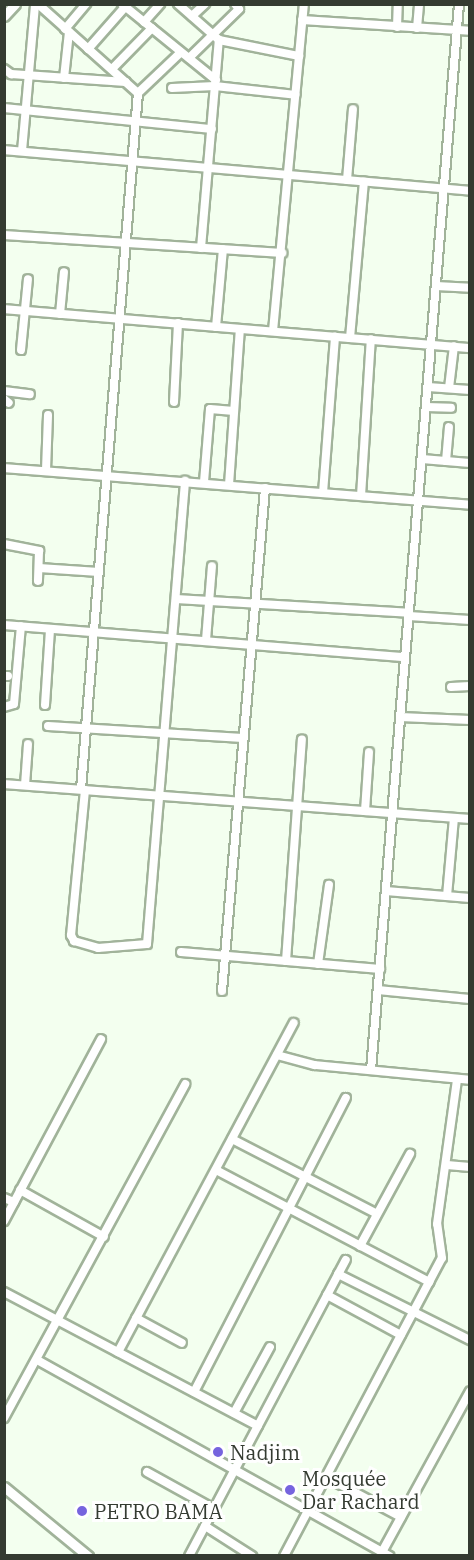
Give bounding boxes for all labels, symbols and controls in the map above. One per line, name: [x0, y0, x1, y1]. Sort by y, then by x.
place label: Nadjim: [230, 1440, 300, 1464]
marker: Nadjim: [211, 1445, 225, 1459]
place label: Mosquée Dar Rachard: [302, 1466, 420, 1513]
marker: Mosquée Dar Rachard: [283, 1483, 297, 1497]
place label: PETRO BAMA: [94, 1499, 222, 1523]
marker: PETRO BAMA: [75, 1504, 89, 1518]

